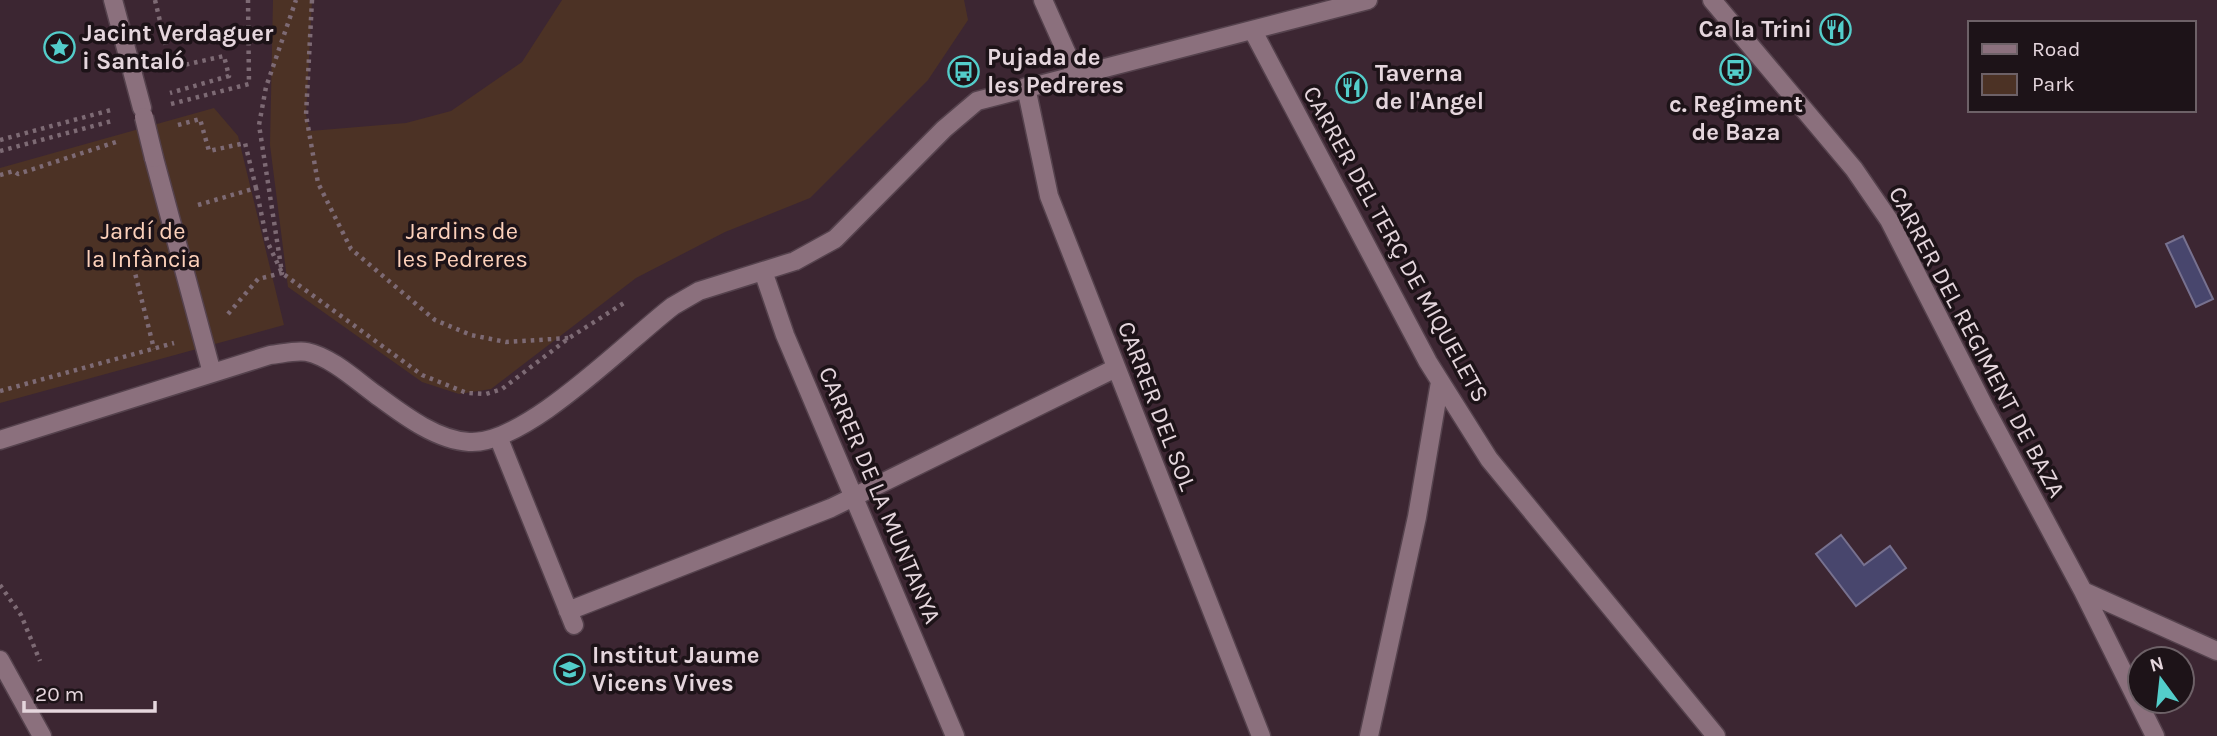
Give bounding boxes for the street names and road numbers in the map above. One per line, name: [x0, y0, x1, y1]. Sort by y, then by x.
street label: CARRER DEL TERÇ DE MIQUELETS: [1297, 81, 1495, 407]
street label: CARRER DEL REGIMENT DE BAZA: [1883, 182, 2071, 502]
street label: CARRER DEL SOL: [1112, 317, 1202, 495]
street label: CARRER DE LA MUNTANYA: [813, 362, 947, 628]

